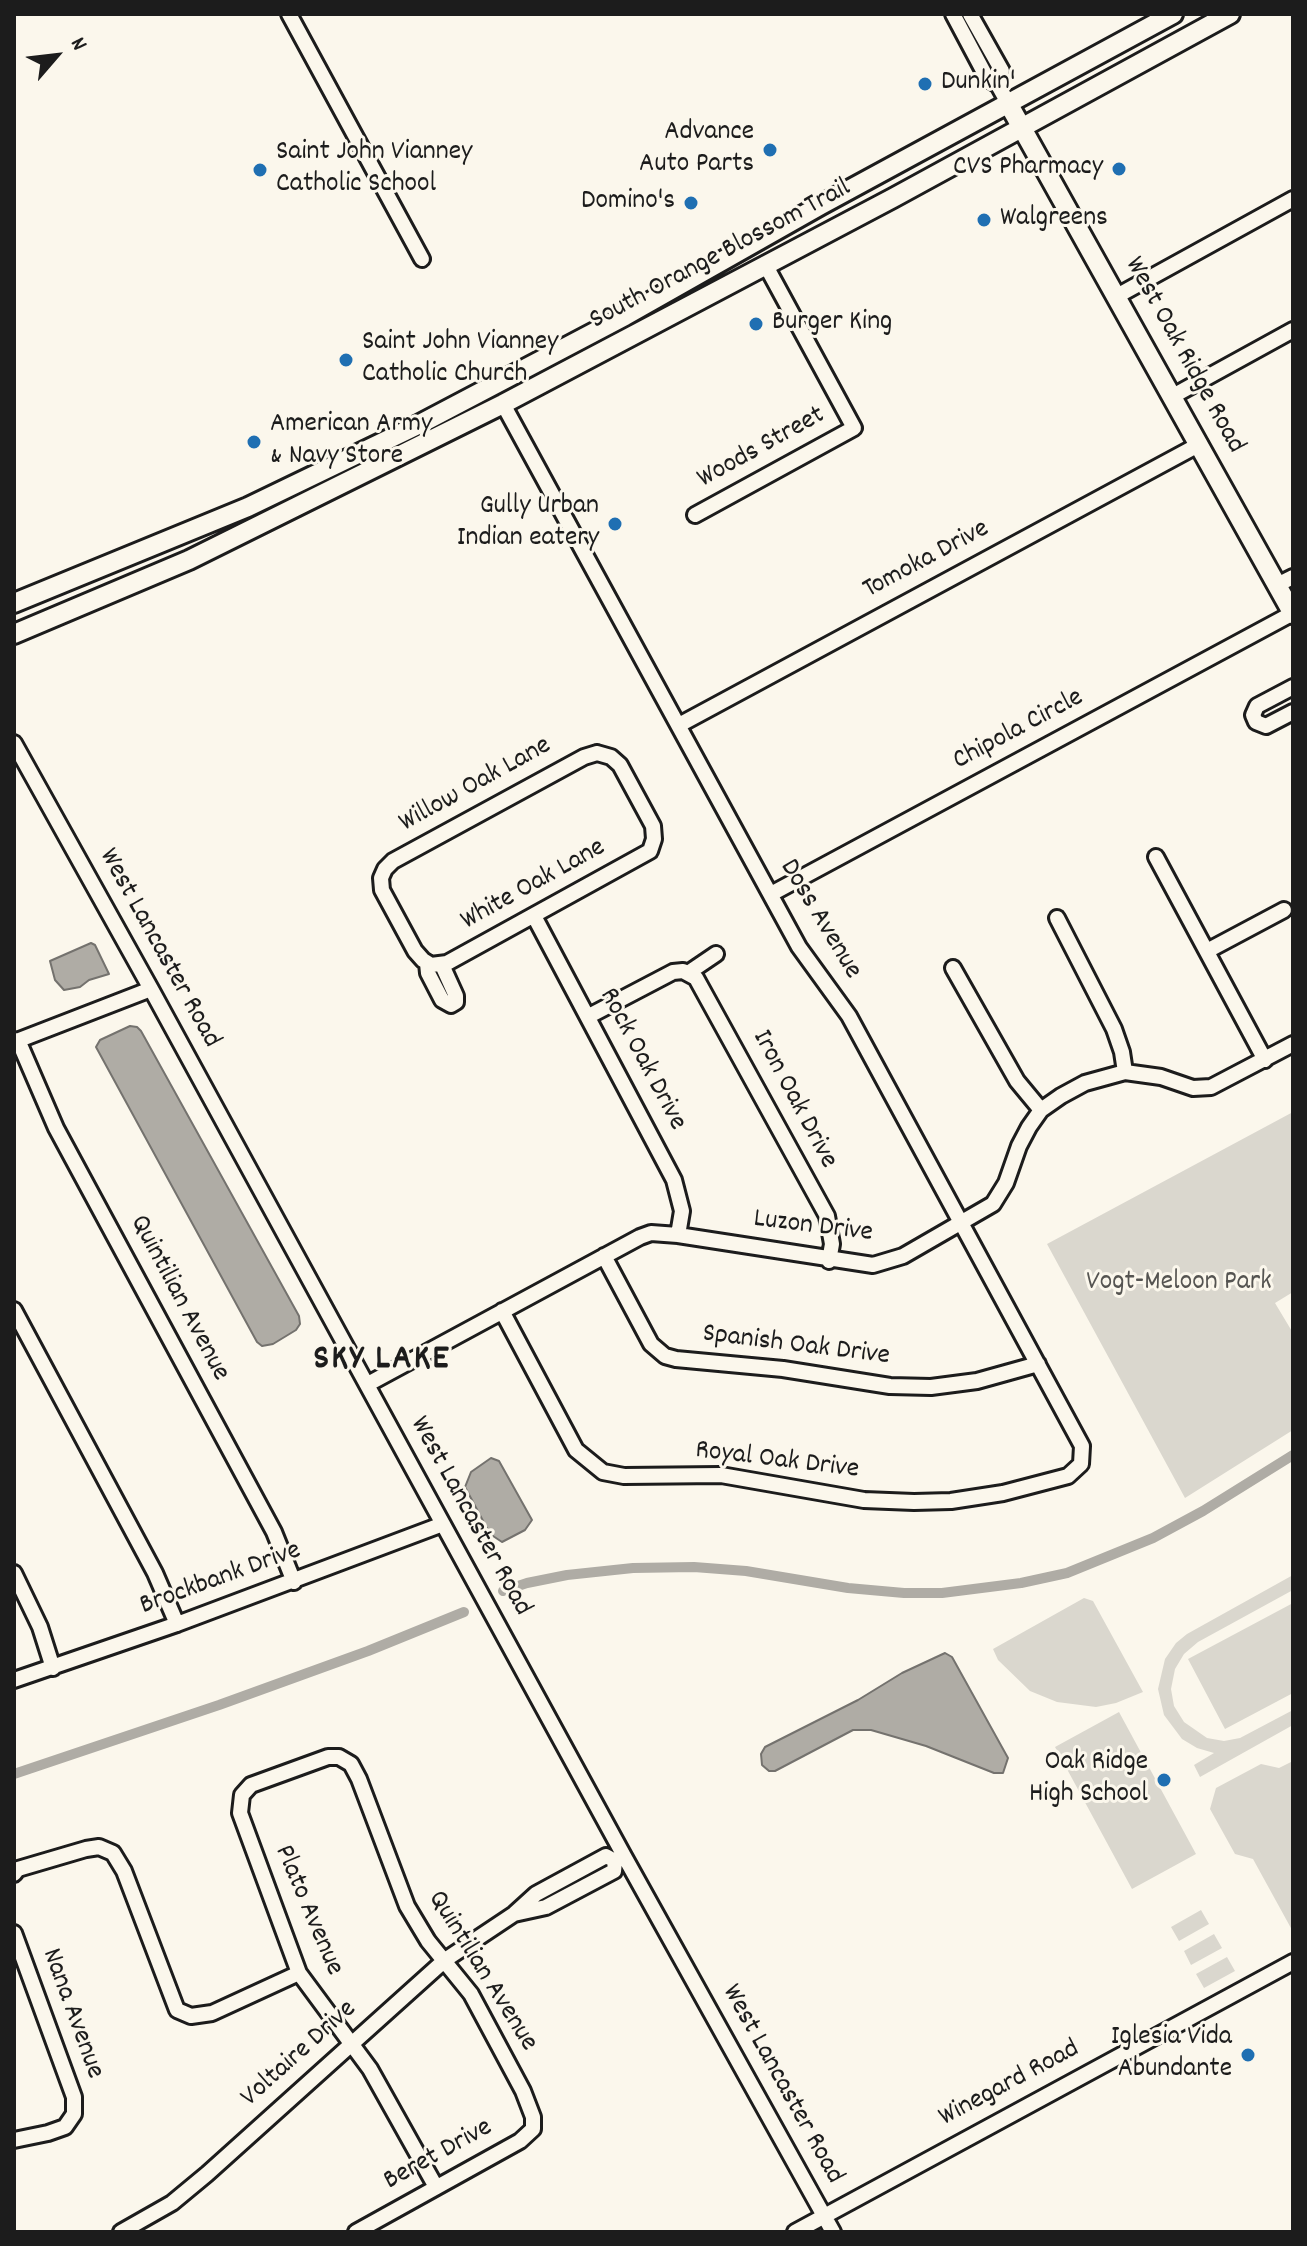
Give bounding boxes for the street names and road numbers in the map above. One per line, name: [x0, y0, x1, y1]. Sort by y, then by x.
street label: South Orange Blossom Trail: [585, 173, 857, 339]
street label: West Oak Ridge Road: [1115, 252, 1251, 460]
street label: Woods Street: [692, 400, 832, 498]
street label: Tomoka Drive: [858, 514, 996, 608]
street label: Chipola Circle: [948, 683, 1090, 779]
street label: Willow Oak Lane: [394, 730, 558, 842]
street label: White Oak Lane: [456, 833, 612, 939]
street label: West Lancaster Road: [89, 844, 227, 1054]
street label: Doss Avenue: [770, 854, 868, 986]
street label: Rock Oak Drive: [589, 983, 693, 1137]
street label: Iron Oak Drive: [743, 1025, 843, 1175]
street label: Luzon Drive: [751, 1204, 875, 1252]
street label: Quintilian Avenue: [120, 1210, 236, 1388]
street label: Spanish Oak Drive: [700, 1319, 892, 1375]
street label: West Lancaster Road: [400, 1412, 538, 1622]
street label: Royal Oak Drive: [693, 1435, 861, 1489]
street label: Brockbank Drive: [136, 1535, 306, 1625]
street label: Plato Avenue: [265, 1841, 349, 1981]
street label: Quintilian Avenue: [418, 1886, 544, 2058]
street label: Nana Avenue: [32, 1944, 110, 2084]
street label: West Lancaster Road: [712, 1980, 850, 2190]
street label: Voltaire Drive: [235, 1994, 365, 2116]
street label: Winegard Road: [934, 2034, 1086, 2136]
street label: Beret Drive: [379, 2112, 499, 2200]

